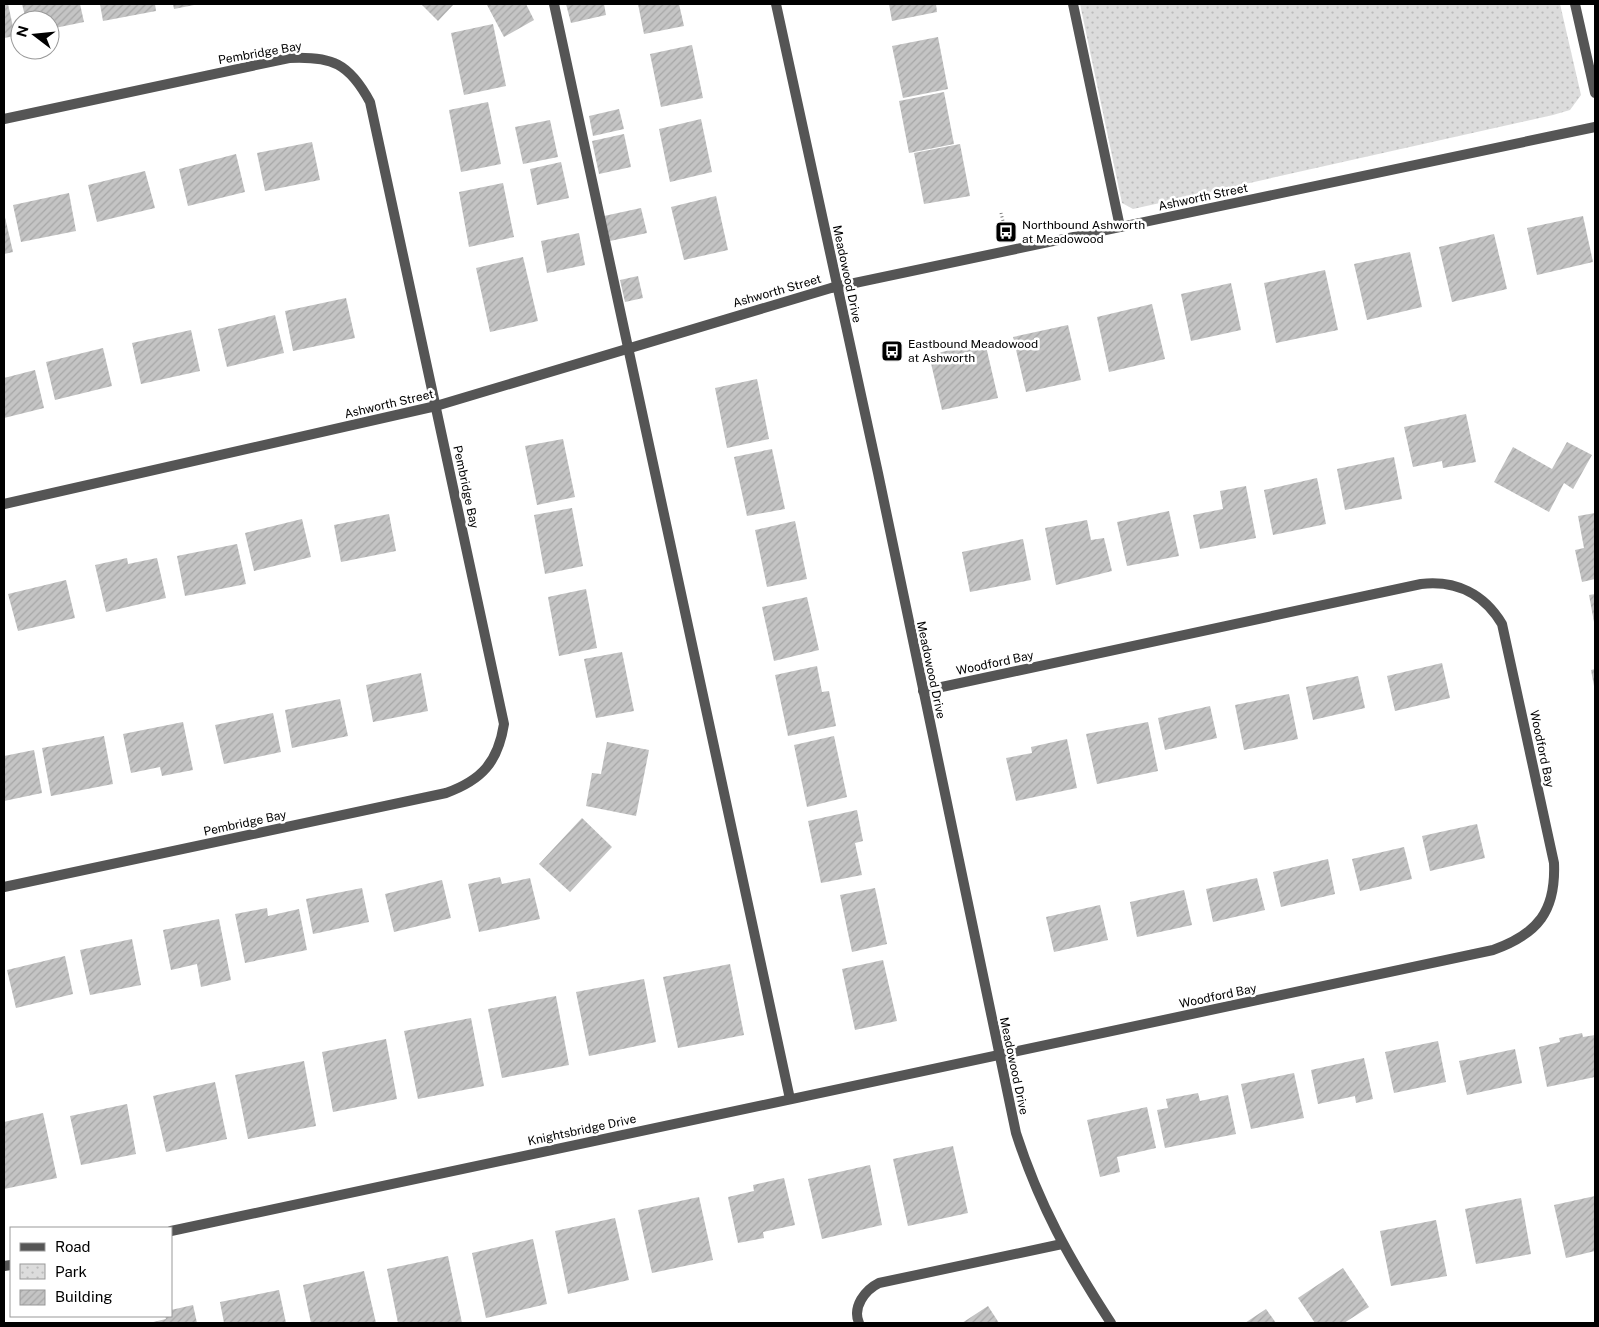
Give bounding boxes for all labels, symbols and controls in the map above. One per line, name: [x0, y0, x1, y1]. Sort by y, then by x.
north arrow: [10, 10, 60, 60]
text: N: [13, 24, 32, 39]
street label: Pembridge Bay: [217, 39, 303, 67]
street label: Ashworth Street: [1157, 181, 1249, 213]
place label: Northbound Ashworth at Meadowood: [1022, 218, 1145, 246]
bus stop icon: Northbound Ashworth at Meadowood: [994, 220, 1018, 244]
street label: Meadowood Drive: [830, 224, 864, 324]
street label: Ashworth Street: [731, 272, 823, 310]
place label: Eastbound Meadowood at Ashworth: [908, 337, 1038, 365]
bus stop icon: Eastbound Meadowood at Ashworth: [880, 339, 904, 363]
street label: Ashworth Street: [343, 387, 435, 421]
street label: Pembridge Bay: [450, 444, 482, 530]
street label: Meadowood Drive: [914, 620, 948, 720]
street label: Woodford Bay: [955, 648, 1035, 678]
street label: Woodford Bay: [1527, 709, 1557, 789]
street label: Pembridge Bay: [202, 807, 288, 839]
street label: Woodford Bay: [1178, 981, 1258, 1011]
street label: Meadowood Drive: [997, 1016, 1031, 1116]
street label: Knightsbridge Drive: [527, 1112, 638, 1148]
legend: [10, 1227, 172, 1317]
text: Road: [55, 1238, 91, 1255]
text: Park: [55, 1263, 87, 1280]
text: Building: [55, 1288, 113, 1305]

